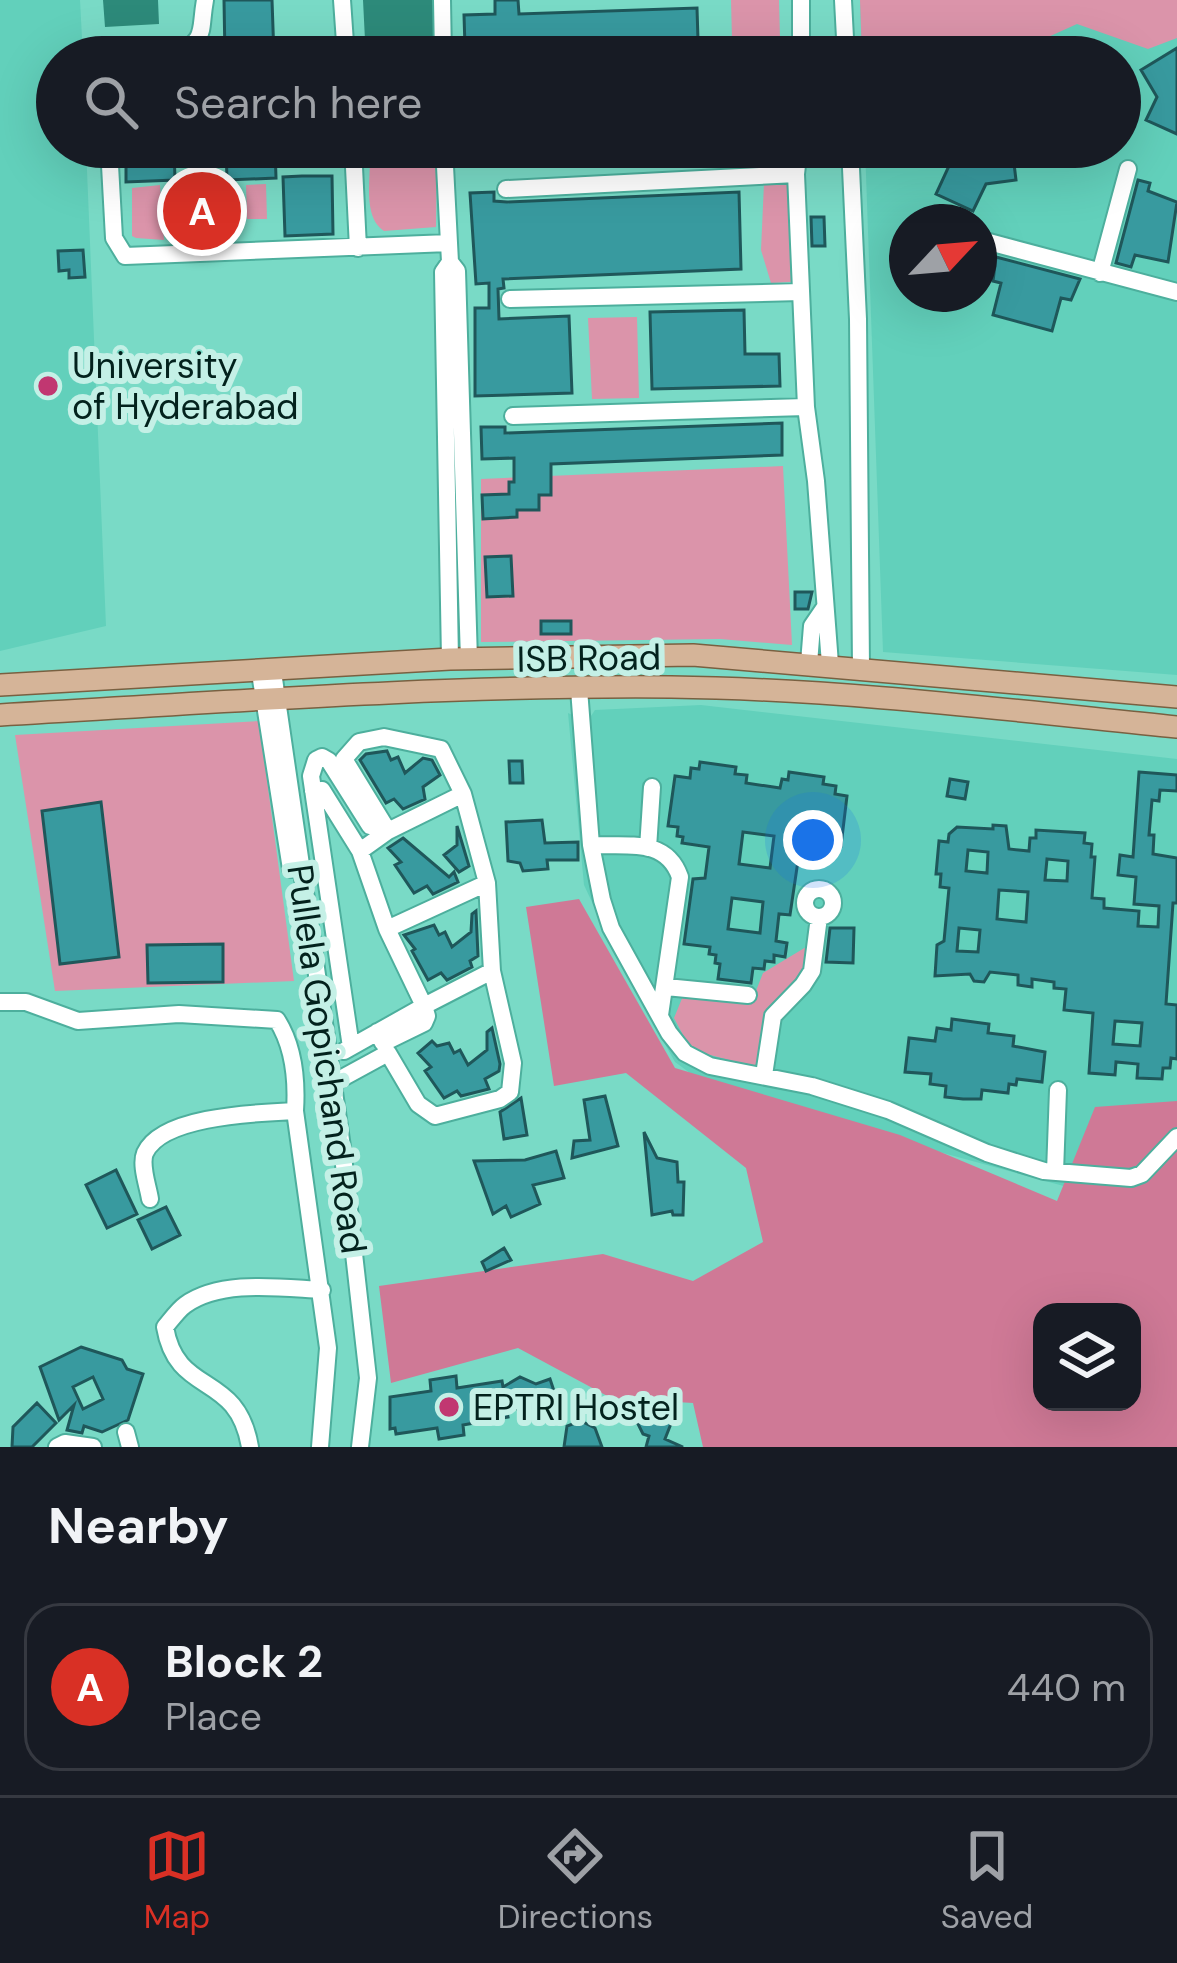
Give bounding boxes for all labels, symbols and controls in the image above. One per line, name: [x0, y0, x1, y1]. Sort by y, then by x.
search box: [36, 36, 1141, 168]
icon: search: [78, 69, 144, 135]
text: Search here: [174, 73, 422, 132]
pin: A: [163, 166, 241, 256]
north arrow: [889, 204, 997, 312]
place label: University of Hyderabad: [72, 342, 299, 430]
marker: University of Hyderabad: [35, 373, 61, 399]
street label: ISB Road: [516, 633, 662, 683]
your location: [783, 810, 843, 870]
street label: Pullela Gopichand Road: [276, 861, 378, 1257]
map controls: [1033, 1303, 1141, 1411]
button: layers: [1033, 1303, 1141, 1411]
place label: EPTRI Hostel: [473, 1384, 679, 1431]
marker: EPTRI Hostel: [436, 1394, 462, 1420]
text: Nearby: [48, 1492, 229, 1559]
text: Block 2: [165, 1632, 323, 1691]
text: A: [76, 1662, 104, 1713]
text: 440 m: [1007, 1662, 1126, 1713]
text: Place: [165, 1691, 262, 1742]
tab: Map: [144, 1823, 210, 1938]
tab: Directions: [498, 1823, 653, 1938]
tab: Saved: [941, 1823, 1033, 1938]

